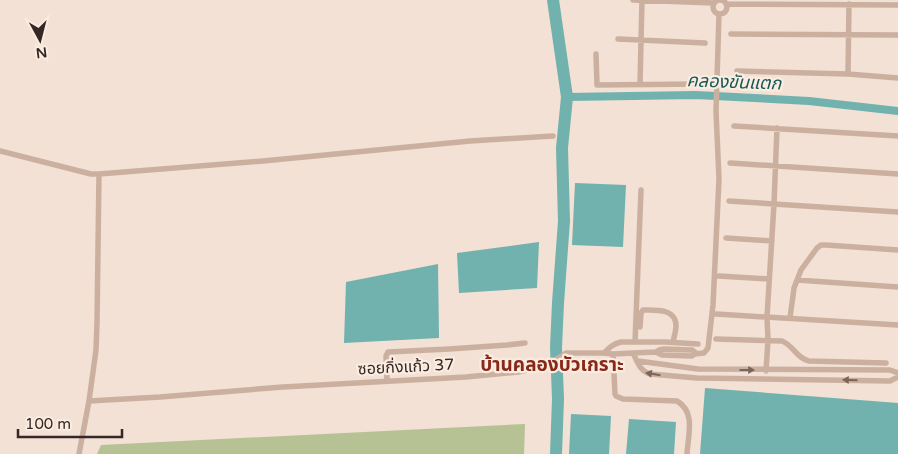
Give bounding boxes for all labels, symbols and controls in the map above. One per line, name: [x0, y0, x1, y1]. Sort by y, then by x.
north arrow: [15, 15, 65, 65]
text: N: [35, 43, 48, 62]
water label: คลองขันแตก: [686, 69, 783, 95]
street label: ซอยกิ่งแก้ว 37: [357, 353, 455, 380]
district label: บ้านคลองบัวเกราะ: [480, 354, 624, 376]
one-way arrow: [739, 366, 755, 374]
one-way arrow: [644, 369, 660, 377]
one-way arrow: [842, 376, 858, 384]
scale bar: [18, 406, 121, 438]
text: 100 m: [25, 415, 71, 433]

